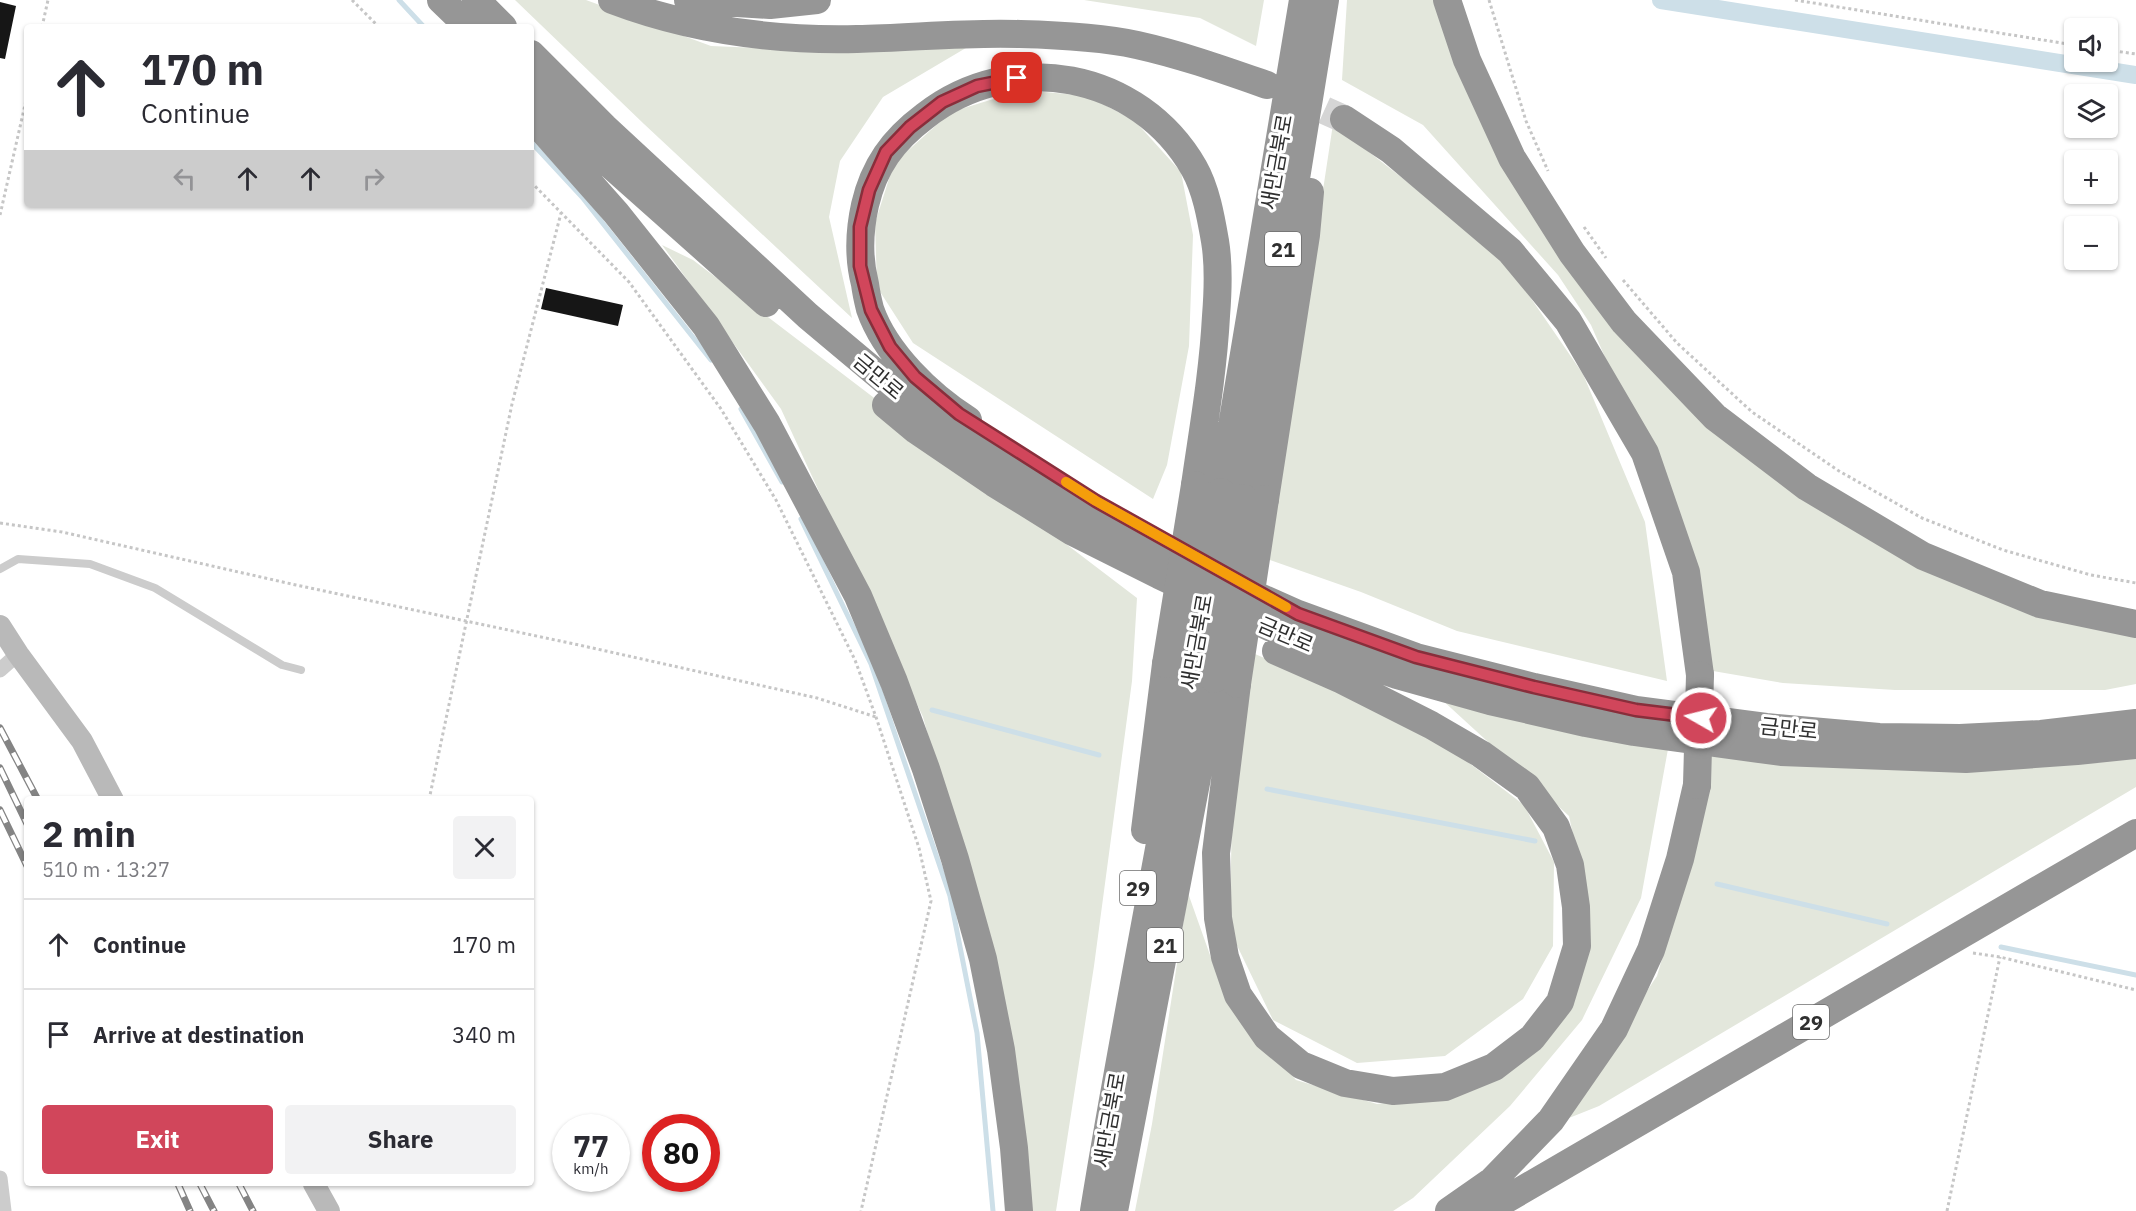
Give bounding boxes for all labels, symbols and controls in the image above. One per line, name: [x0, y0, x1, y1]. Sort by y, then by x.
map controls: [2064, 18, 2118, 270]
button: sound: [2064, 18, 2118, 72]
text: 170 m: [141, 42, 264, 97]
icon: ahead: [42, 48, 120, 126]
pin: [991, 52, 1042, 103]
icon: arrive: [1000, 61, 1033, 94]
button: layers: [2064, 84, 2118, 138]
text: Continue: [141, 95, 250, 130]
street label: 새만금북로: [1254, 112, 1298, 212]
button: +: [2064, 150, 2118, 204]
icon: left: [168, 162, 201, 195]
icon: ahead: [231, 162, 264, 195]
icon: ahead: [294, 162, 327, 195]
icon: right: [357, 162, 390, 195]
button: −: [2064, 216, 2118, 270]
road number: 21: [1265, 232, 1301, 266]
street label: 금만로: [848, 347, 910, 405]
street label: 새만금북로: [1174, 592, 1218, 692]
street label: 금만로: [1254, 610, 1318, 658]
position arrow: [1669, 686, 1733, 750]
street label: 금만로: [1759, 711, 1819, 745]
text: 2 min: [42, 810, 136, 857]
button: close: [453, 816, 516, 879]
text: 510 m · 13:27: [42, 856, 170, 883]
road number: 29: [1120, 871, 1156, 905]
icon: ahead: [42, 928, 75, 961]
road number: 21: [1147, 928, 1183, 962]
text: Continue: [93, 930, 186, 959]
text: 170 m: [452, 930, 516, 959]
road number: 29: [1793, 1005, 1829, 1039]
icon: arrive: [42, 1018, 75, 1051]
text: Arrive at destination: [93, 1020, 304, 1049]
text: 340 m: [452, 1020, 516, 1049]
street label: 새만금북로: [1087, 1070, 1131, 1170]
button: Exit: [42, 1105, 273, 1174]
button: Share: [285, 1105, 516, 1174]
speed limit sign: 80: [642, 1114, 720, 1192]
text: 77: [573, 1126, 609, 1165]
text: km/h: [573, 1159, 609, 1178]

